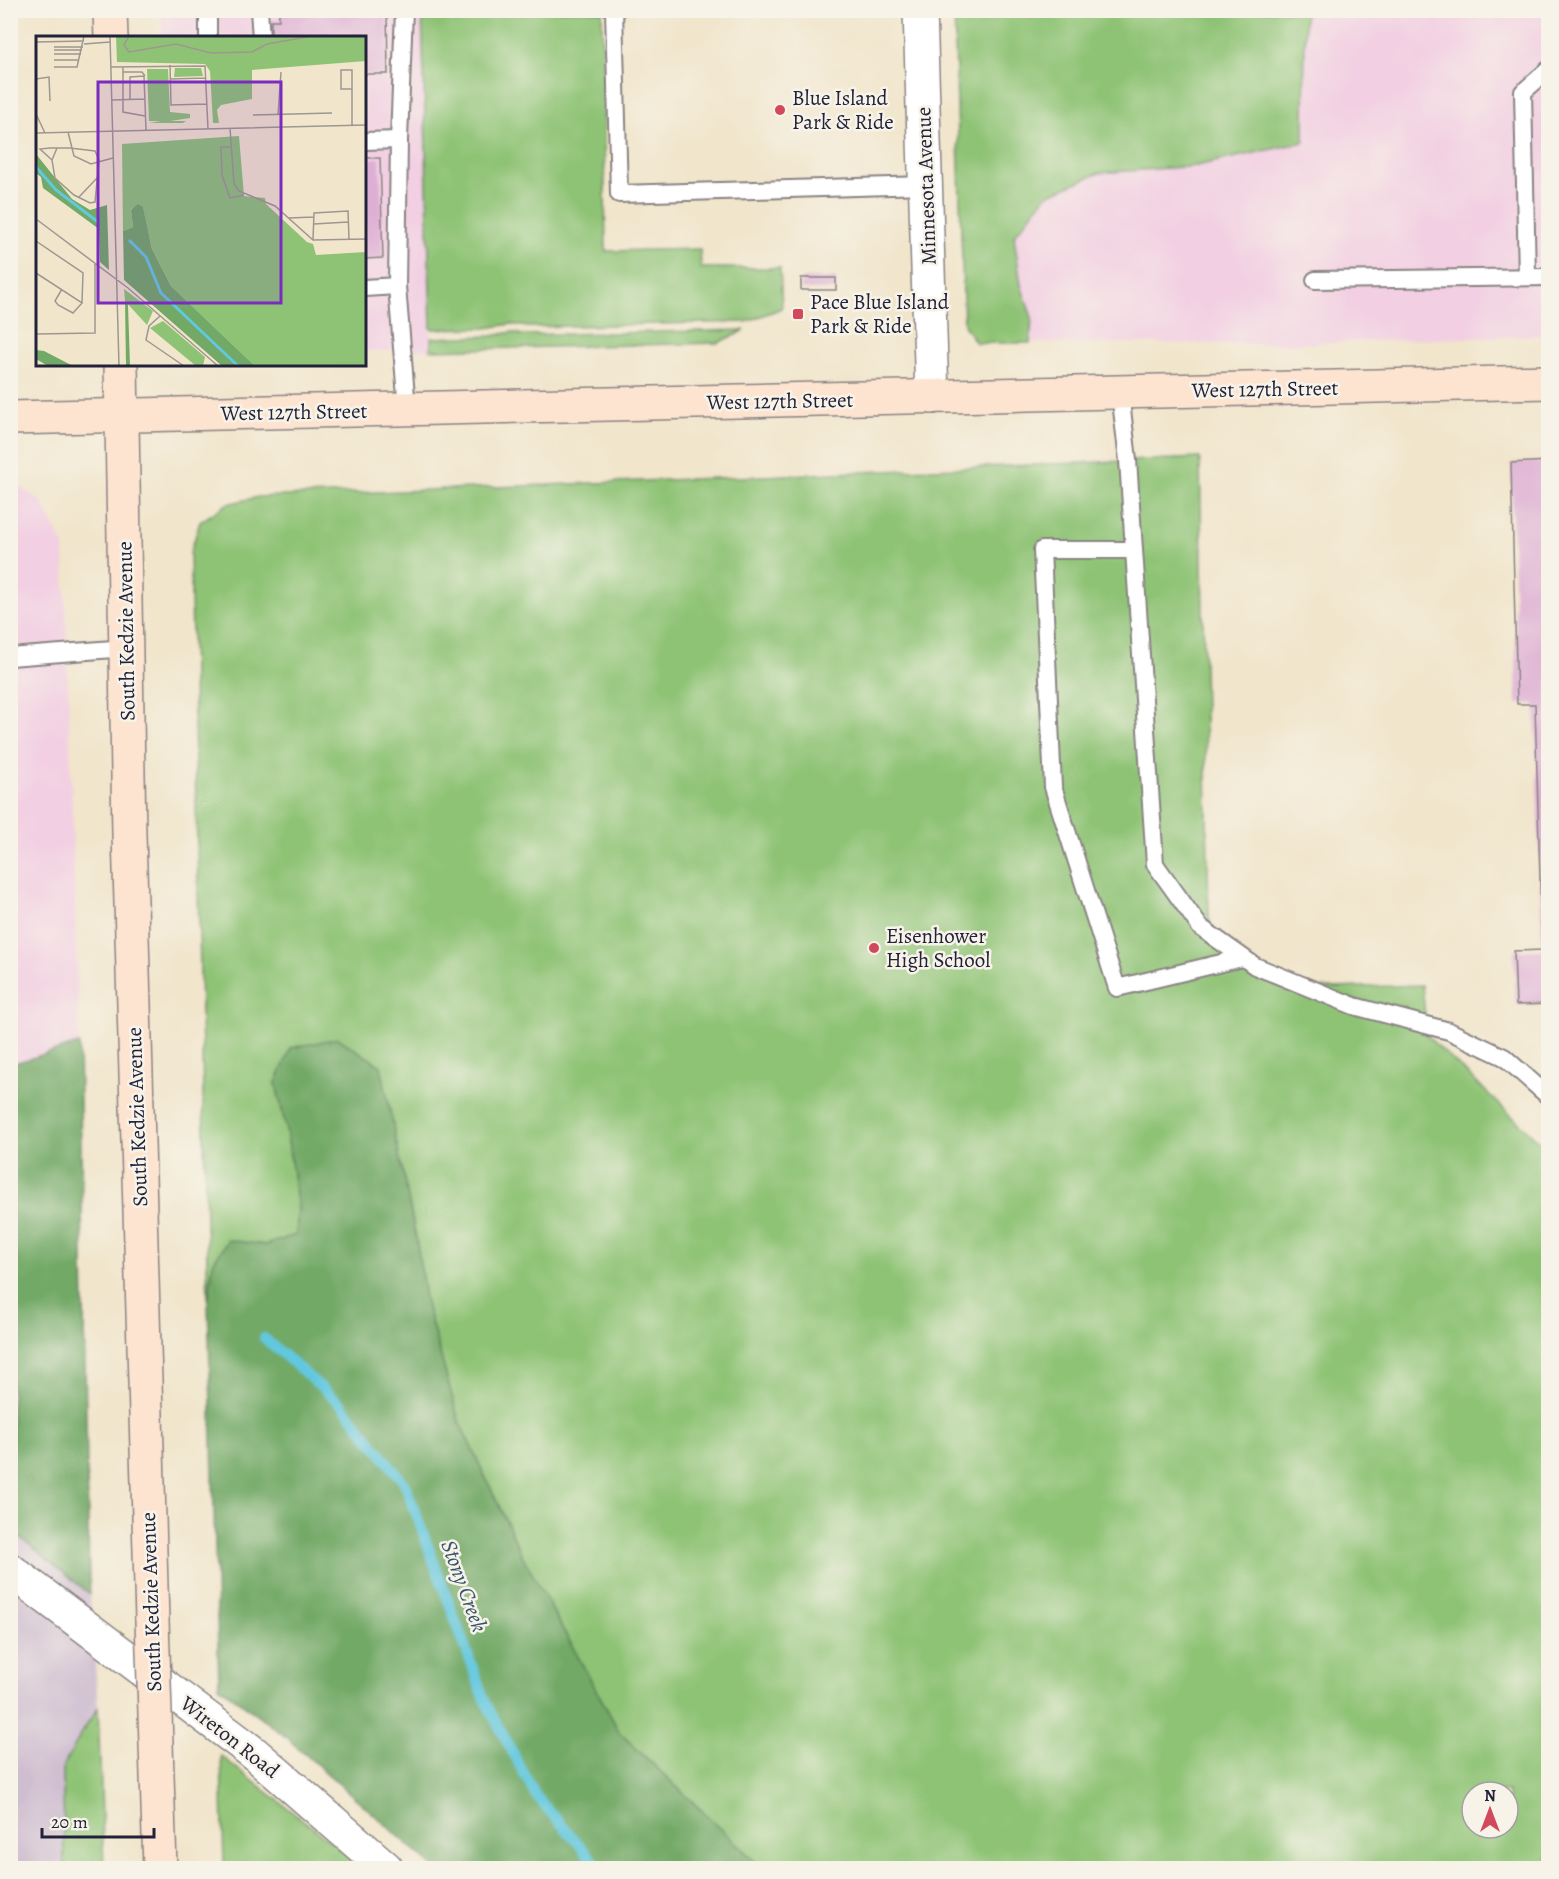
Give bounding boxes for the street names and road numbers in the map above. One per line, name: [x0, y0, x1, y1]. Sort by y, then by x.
street label: Minnesota Avenue: [909, 106, 943, 266]
street label: West 127th Street: [1190, 374, 1339, 404]
street label: West 127th Street: [705, 386, 854, 416]
street label: West 127th Street: [219, 397, 368, 427]
street label: South Kedzie Avenue: [110, 541, 142, 721]
street label: South Kedzie Avenue: [120, 1027, 154, 1207]
street label: South Kedzie Avenue: [134, 1512, 168, 1692]
street label: Wireton Road: [174, 1689, 286, 1785]

